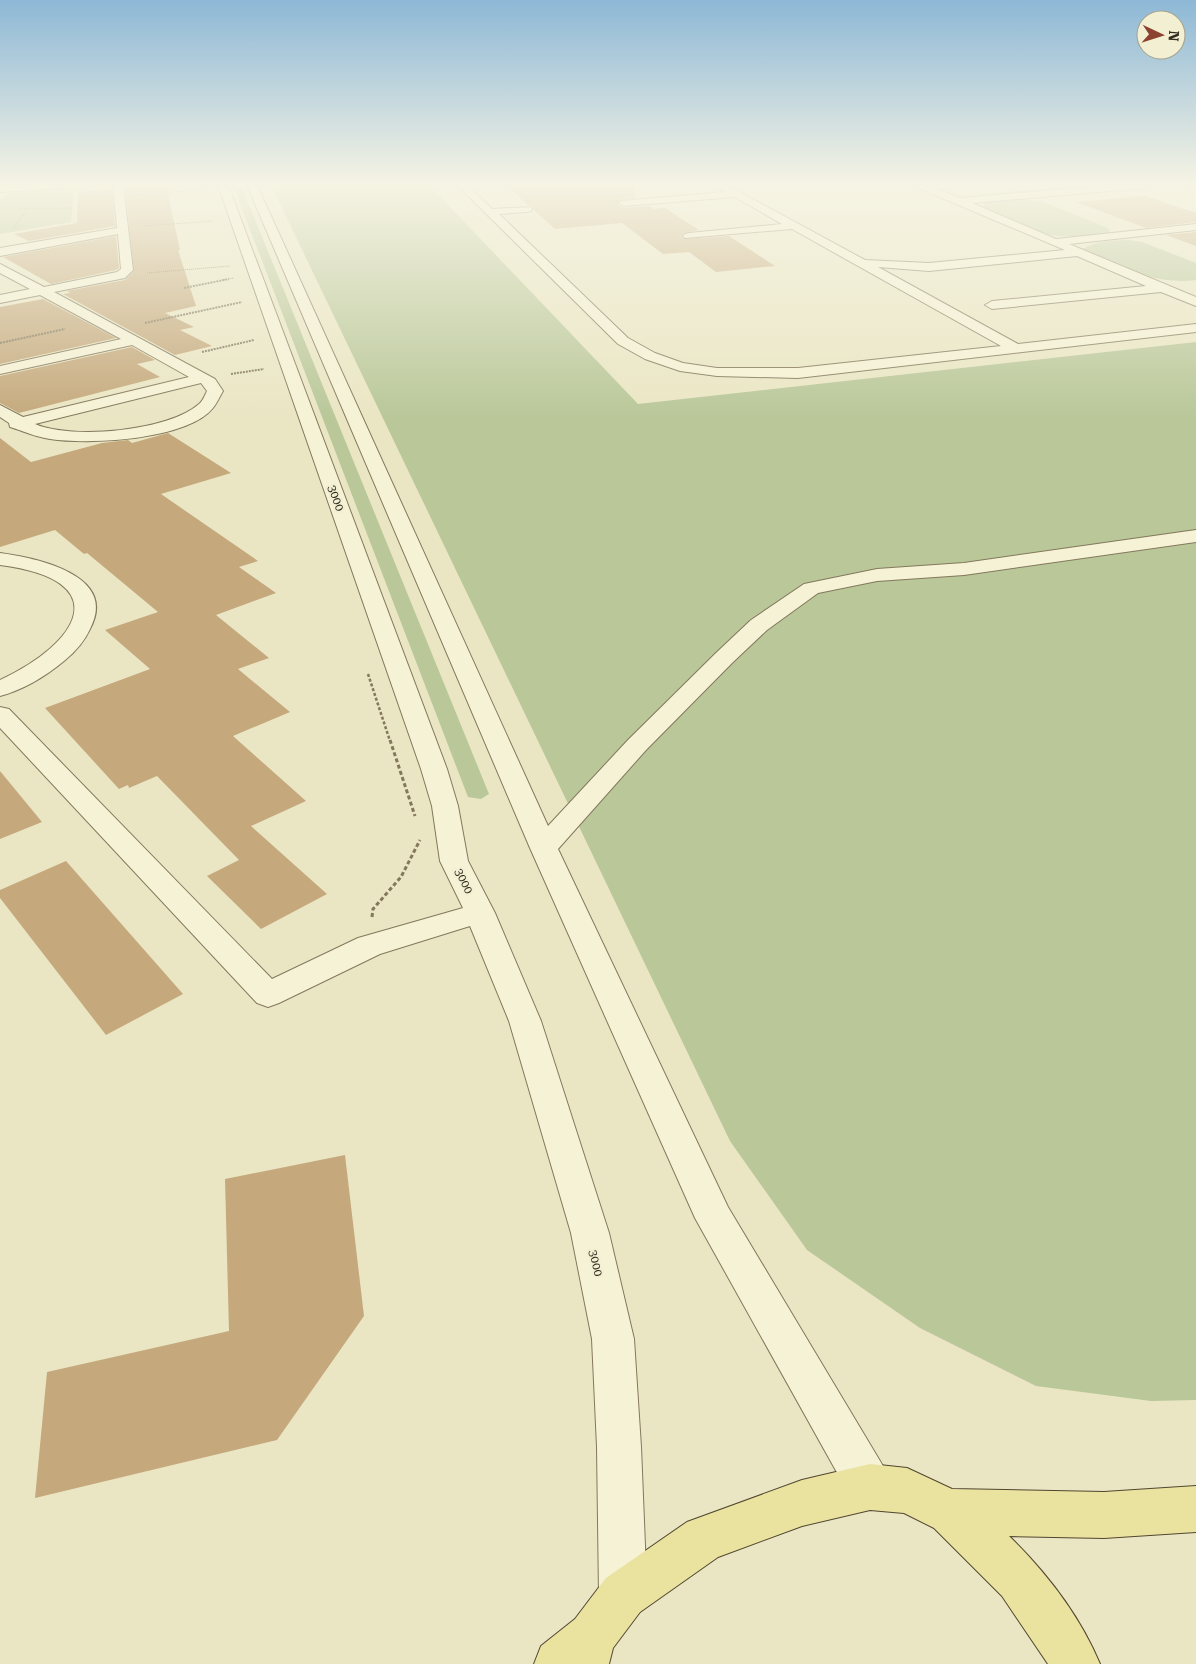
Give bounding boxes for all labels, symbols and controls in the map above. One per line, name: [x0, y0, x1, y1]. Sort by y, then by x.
north arrow: [1136, 10, 1186, 60]
text: N: [1166, 30, 1182, 42]
street label: 3000: [325, 483, 347, 513]
street label: 3000: [452, 866, 476, 896]
street label: 3000: [586, 1248, 606, 1278]

